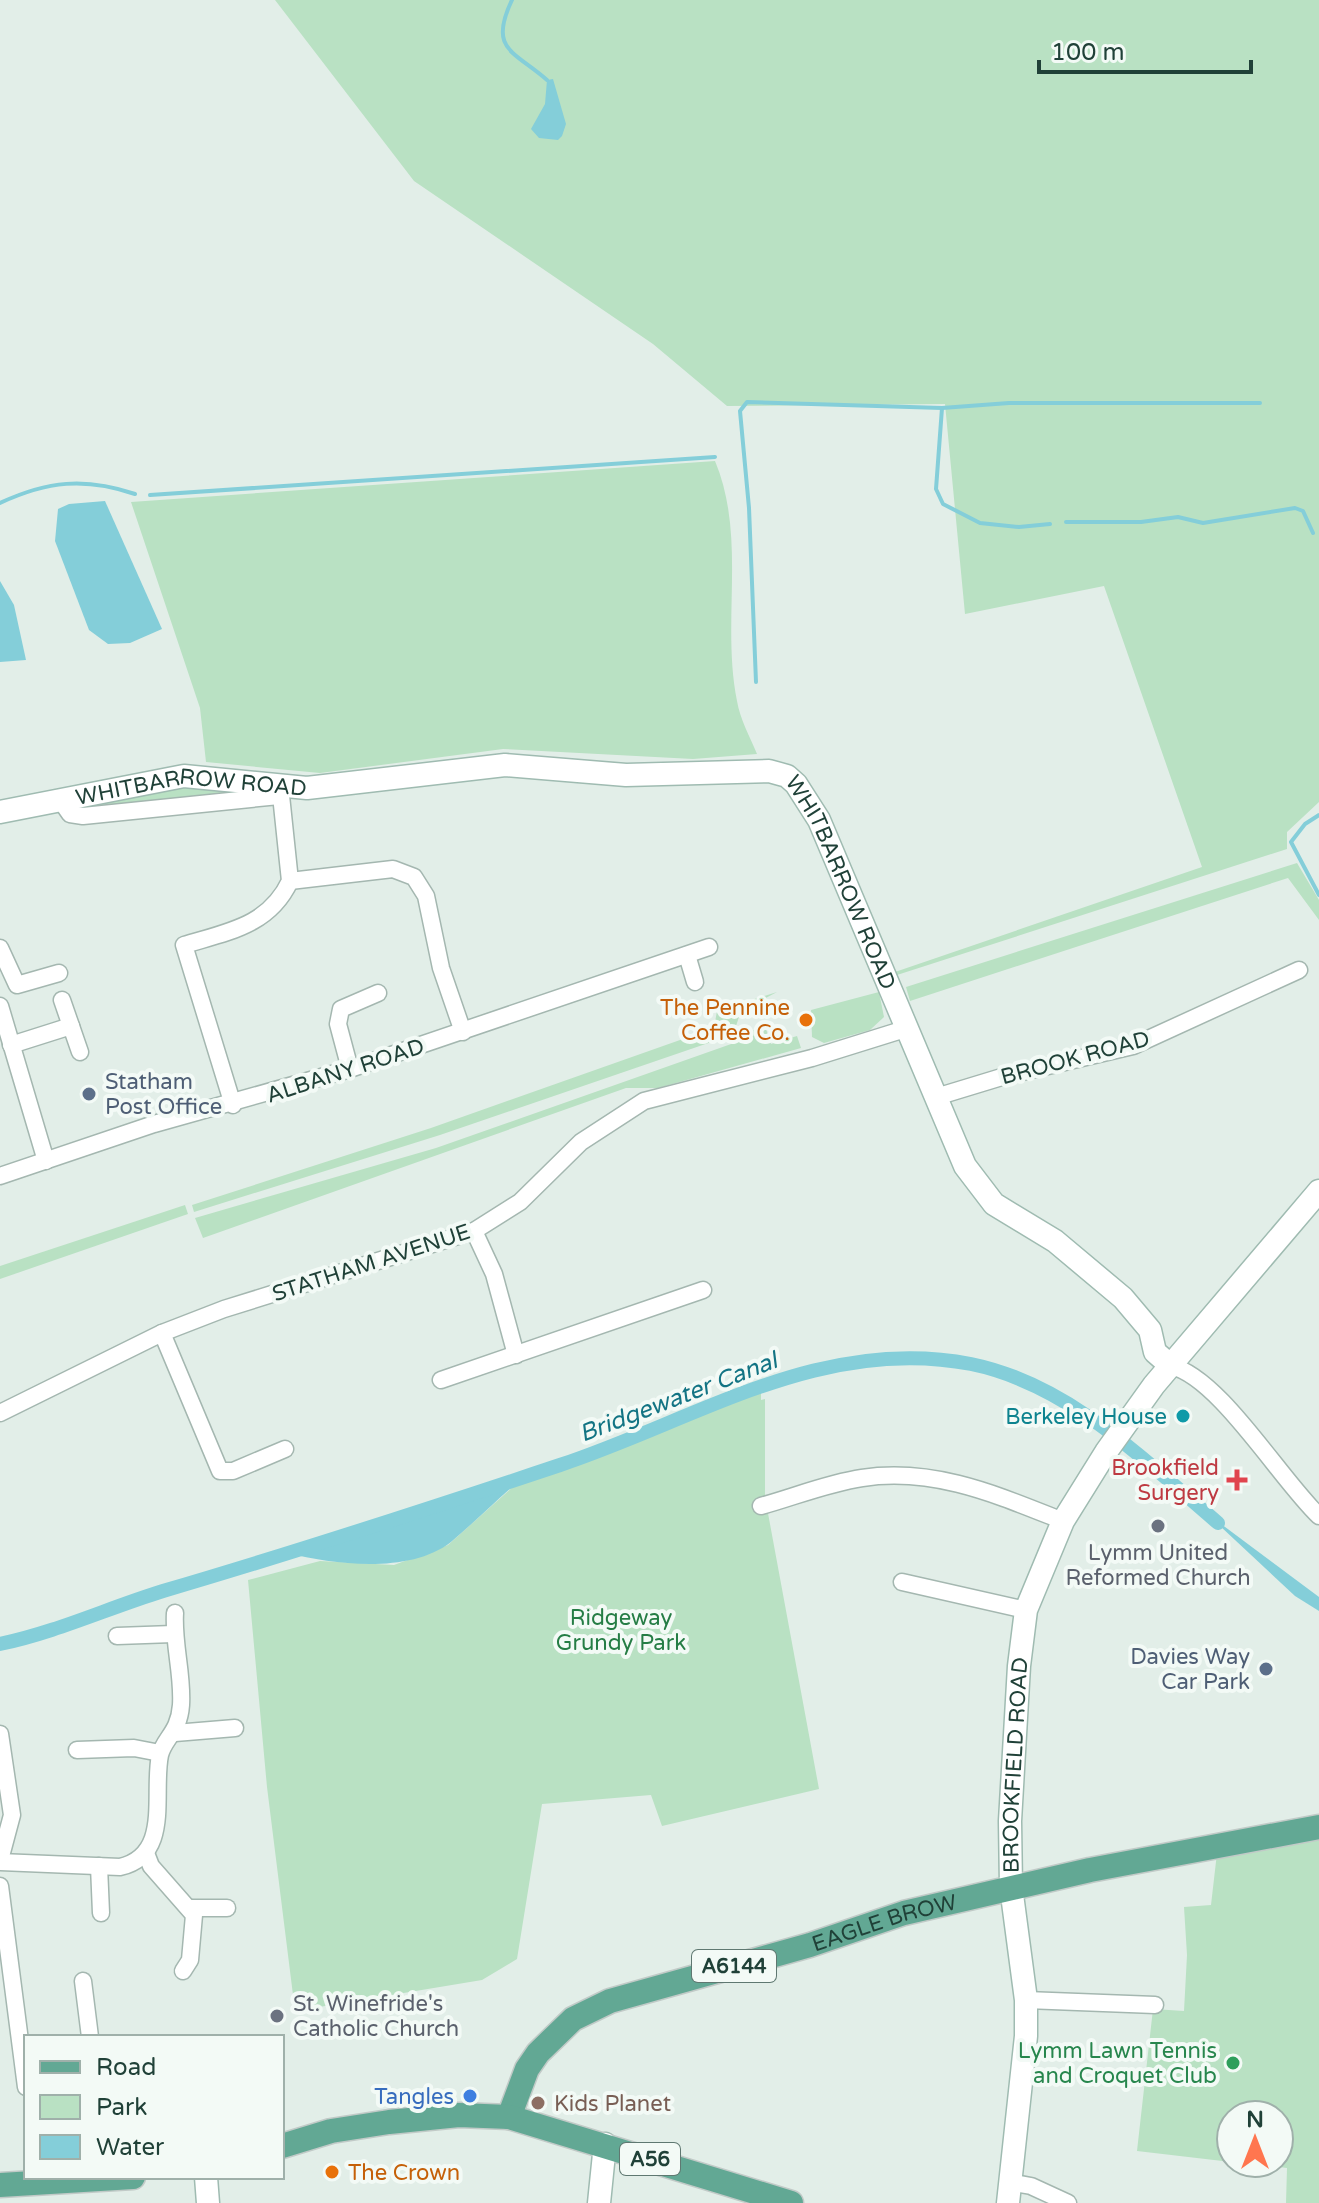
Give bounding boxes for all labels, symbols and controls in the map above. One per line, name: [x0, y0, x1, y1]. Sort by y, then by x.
scale bar: [1039, 24, 1251, 74]
text: 100 m: [1051, 38, 1125, 67]
street label: WHITBARROW ROAD: [73, 764, 308, 811]
street label: WHITBARROW ROAD: [780, 770, 901, 994]
place label: The Pennine Coffee Co.: [660, 995, 790, 1046]
marker: The Pennine Coffee Co.: [797, 1011, 815, 1029]
street label: BROOK ROAD: [998, 1026, 1153, 1090]
street label: ALBANY ROAD: [263, 1033, 427, 1109]
place label: Statham Post Office: [105, 1069, 222, 1120]
marker: Statham Post Office: [80, 1085, 98, 1103]
street label: STATHAM AVENUE: [269, 1219, 473, 1307]
water label: Bridgewater Canal: [575, 1345, 784, 1449]
place label: Berkeley House: [1005, 1404, 1167, 1430]
marker: Berkeley House: [1174, 1407, 1192, 1425]
place label: Brookfield Surgery: [1111, 1455, 1219, 1506]
marker: Brookfield Surgery: [1226, 1469, 1248, 1491]
marker: Lymm United Reformed Church: [1149, 1517, 1167, 1535]
place label: Lymm United Reformed Church: [1065, 1540, 1251, 1591]
park label: Ridgeway Grundy Park: [556, 1605, 686, 1656]
place label: Davies Way Car Park: [1130, 1644, 1250, 1695]
street label: BROOKFIELD ROAD: [998, 1656, 1034, 1873]
marker: Davies Way Car Park: [1257, 1660, 1275, 1678]
street label: EAGLE BROW: [809, 1889, 959, 1957]
road number: A6144: [692, 1950, 776, 1982]
place label: St. Winefride's Catholic Church: [293, 1991, 459, 2042]
marker: St. Winefride's Catholic Church: [268, 2007, 286, 2025]
legend: [24, 2035, 284, 2179]
place label: Lymm Lawn Tennis and Croquet Club: [1018, 2038, 1217, 2089]
text: Road: [96, 2053, 156, 2082]
marker: Lymm Lawn Tennis and Croquet Club: [1224, 2054, 1242, 2072]
place label: Tangles: [374, 2084, 454, 2110]
marker: Tangles: [461, 2087, 479, 2105]
place label: Kids Planet: [554, 2091, 671, 2117]
text: Park: [96, 2093, 147, 2122]
marker: Kids Planet: [529, 2094, 547, 2112]
north arrow: [1215, 2099, 1295, 2179]
text: N: [1246, 2107, 1264, 2133]
text: Water: [96, 2133, 165, 2162]
road number: A56: [620, 2143, 680, 2175]
place label: The Crown: [348, 2160, 460, 2186]
marker: The Crown: [323, 2163, 341, 2181]

